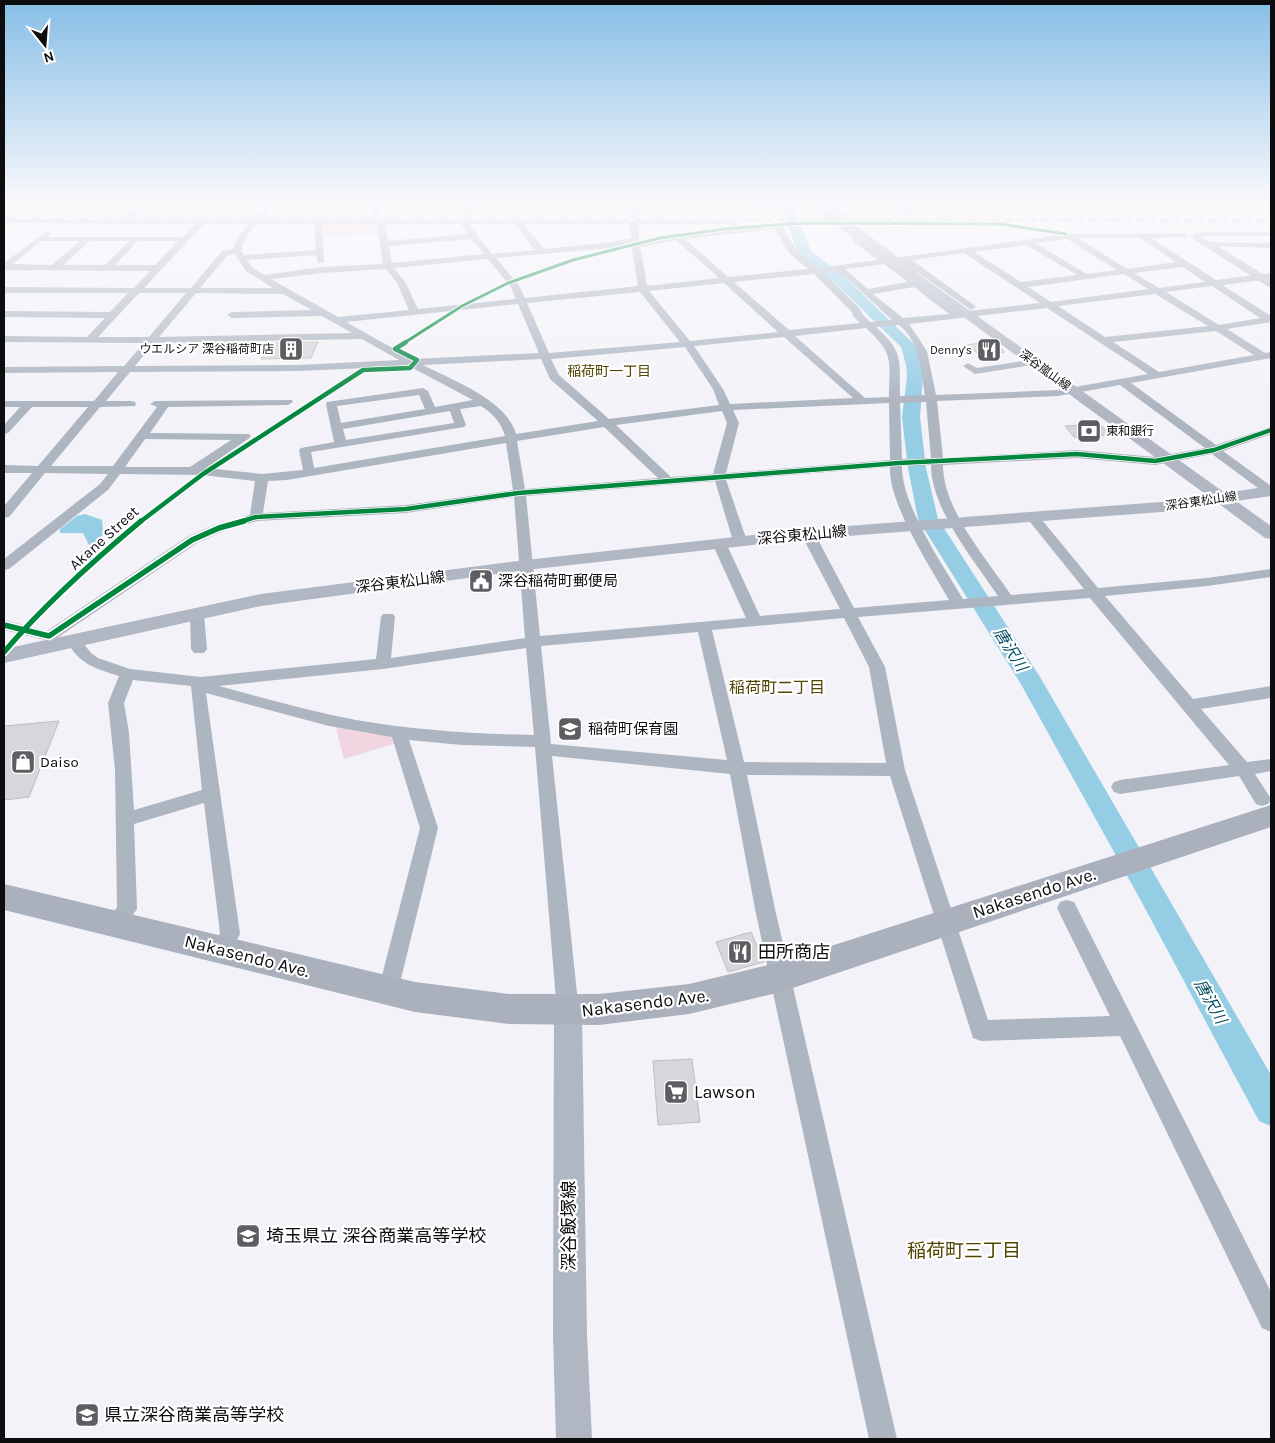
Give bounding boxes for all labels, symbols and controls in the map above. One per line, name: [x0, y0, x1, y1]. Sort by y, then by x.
north arrow: [20, 20, 70, 70]
text: N: [41, 47, 56, 67]
building icon: ウエルシア 深谷稲荷町店: [278, 336, 304, 362]
restaurant icon: Denny's: [976, 337, 1002, 363]
place label: ウエルシア 深谷稲荷町店: [139, 342, 274, 356]
place label: Denny's: [930, 343, 972, 357]
street label: 深谷嵐山線: [1017, 347, 1073, 393]
district label: 稲荷町一丁目: [567, 363, 651, 380]
bank icon: 東和銀行: [1076, 418, 1102, 444]
place label: 東和銀行: [1106, 424, 1154, 438]
street label: 深谷東松山線: [1164, 489, 1238, 513]
street label: Akane Street: [66, 502, 143, 574]
street label: 深谷東松山線: [756, 522, 848, 548]
street label: 深谷東松山線: [354, 568, 446, 596]
public building icon: 深谷稲荷町郵便局: [468, 568, 494, 594]
place label: 深谷稲荷町郵便局: [498, 572, 618, 590]
water label: 唐沢川: [990, 624, 1032, 676]
district label: 稲荷町二丁目: [729, 678, 825, 697]
school or university icon: 稲荷町保育園: [557, 716, 583, 742]
place label: 稲荷町保育園: [588, 720, 678, 738]
shop icon: Daiso: [10, 749, 36, 775]
place label: Daiso: [40, 753, 79, 771]
street label: Nakasendo Ave.: [970, 863, 1098, 923]
street label: Nakasendo Ave.: [182, 930, 312, 982]
restaurant icon: 田所商店: [727, 939, 753, 965]
place label: 田所商店: [758, 941, 830, 963]
water label: 唐沢川: [1191, 976, 1231, 1029]
street label: Nakasendo Ave.: [580, 984, 710, 1022]
supermarket icon: Lawson: [663, 1079, 689, 1105]
place label: Lawson: [694, 1081, 756, 1103]
street label: 深谷飯塚線: [558, 1181, 580, 1271]
school or university icon: 埼玉県立 深谷商業高等学校: [235, 1223, 261, 1249]
place label: 埼玉県立 深谷商業高等学校: [266, 1225, 486, 1247]
district label: 稲荷町三丁目: [907, 1240, 1021, 1262]
school or university icon: 県立深谷商業高等学校: [74, 1402, 100, 1428]
place label: 県立深谷商業高等学校: [104, 1404, 284, 1426]

